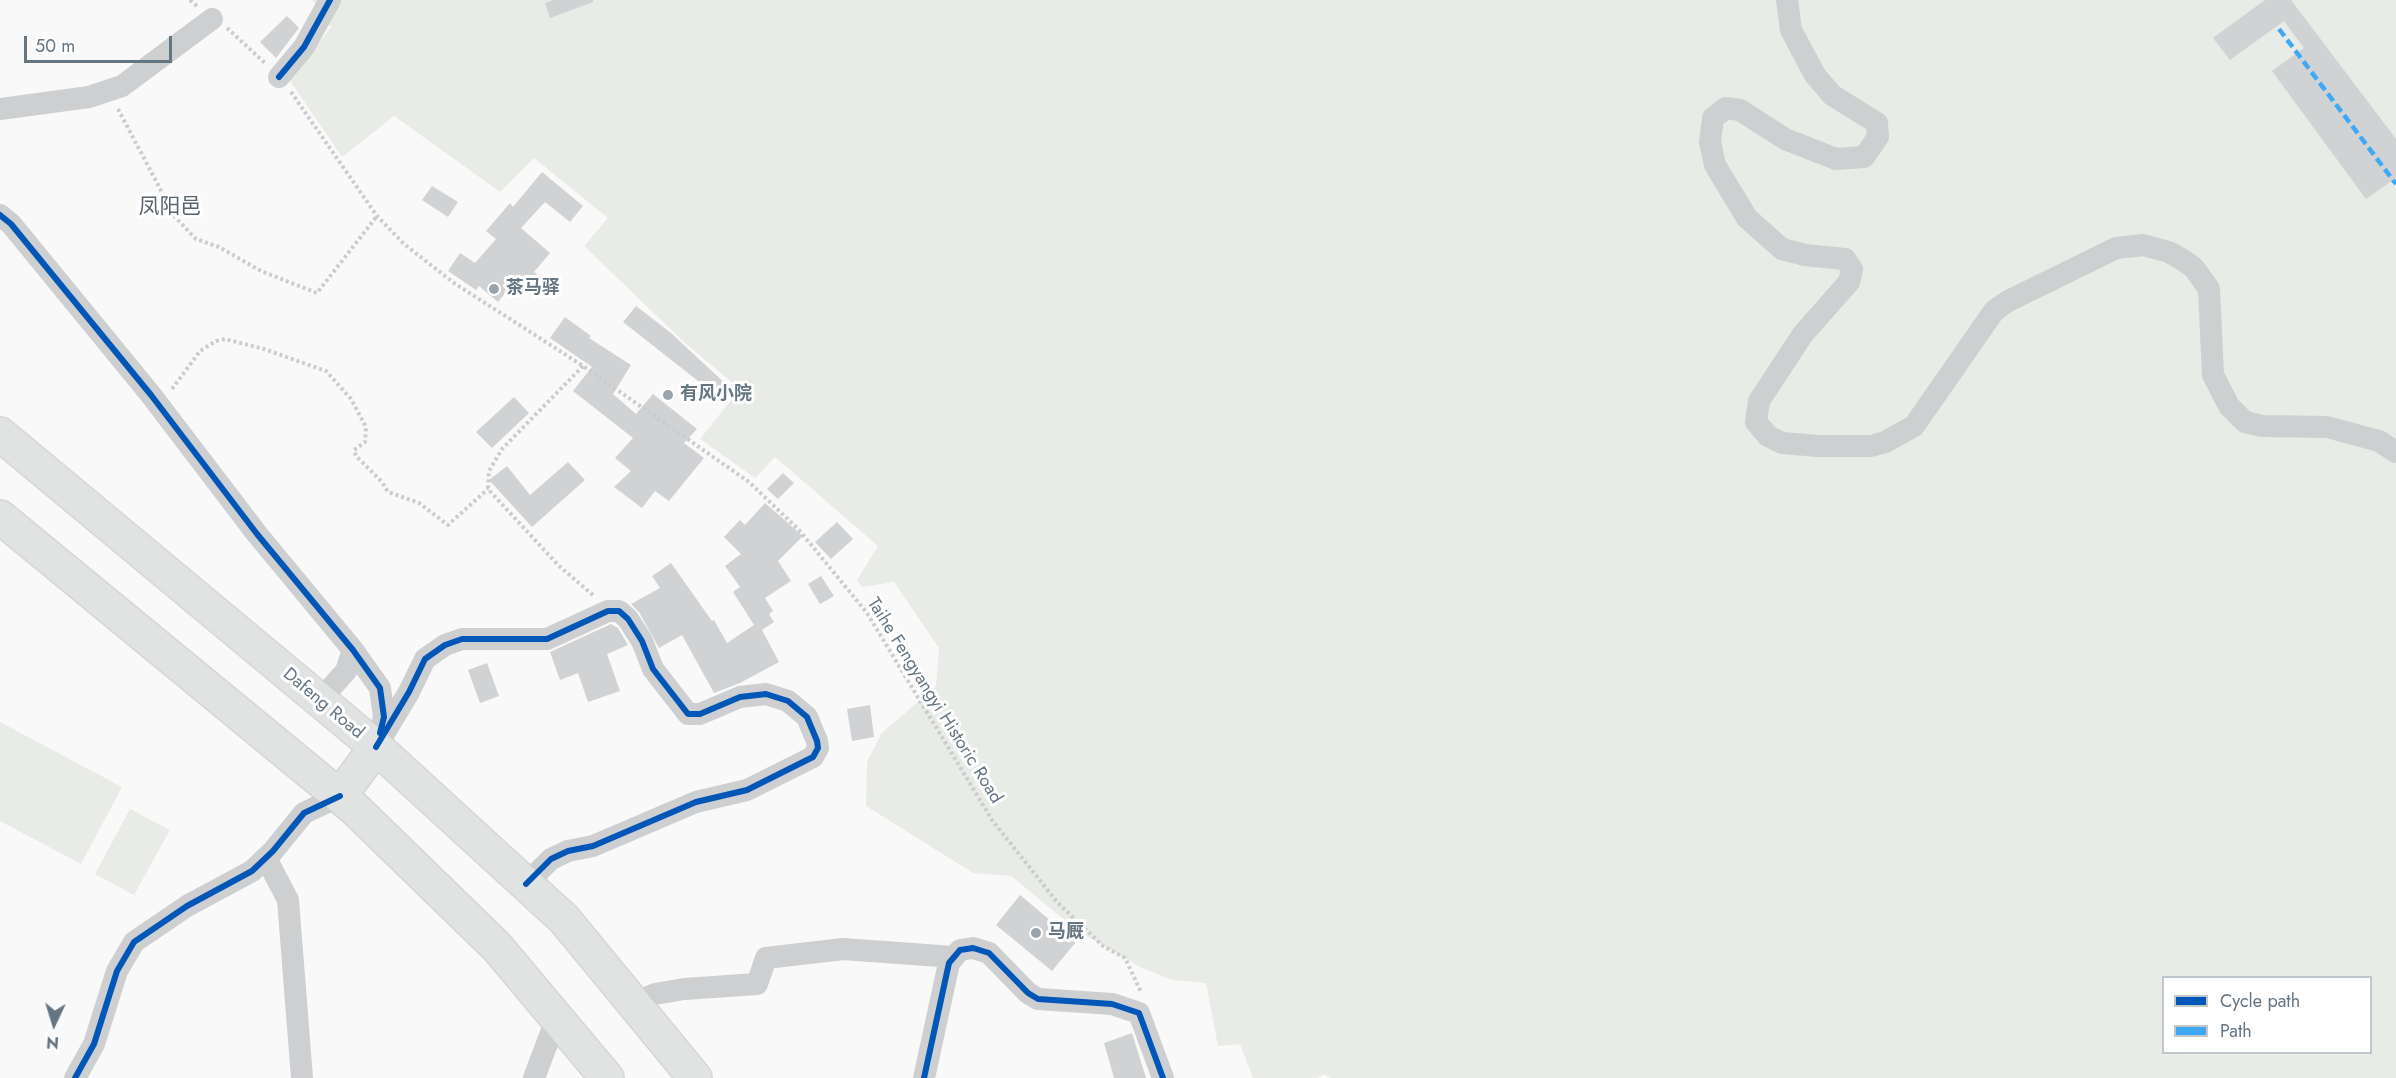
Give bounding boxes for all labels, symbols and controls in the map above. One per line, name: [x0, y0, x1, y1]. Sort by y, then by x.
scale bar: [27, 24, 176, 62]
text: 50 m: [35, 33, 75, 59]
district label: 凤阳邑: [139, 195, 201, 221]
place label: 茶马驿: [506, 278, 560, 300]
marker: 茶马驿: [487, 282, 501, 296]
place label: 有风小院: [680, 384, 752, 406]
marker: 有风小院: [661, 388, 675, 402]
street label: Taihe Fengyangyi Historic Road: [862, 594, 1006, 808]
street label: Dafeng Road: [278, 664, 368, 744]
place label: 马厩: [1048, 922, 1084, 944]
marker: 马厩: [1029, 926, 1043, 940]
legend: [2162, 976, 2372, 1054]
text: Cycle path: [2220, 988, 2300, 1014]
north arrow: [24, 994, 84, 1054]
text: Path: [2220, 1018, 2252, 1044]
text: N: [46, 1031, 60, 1054]

